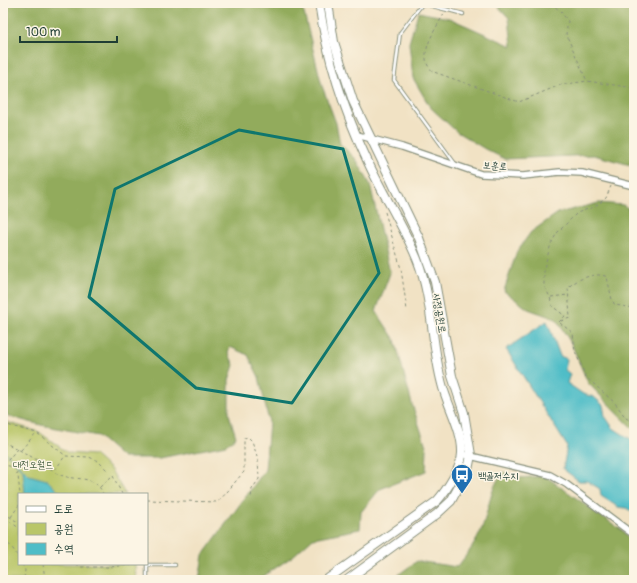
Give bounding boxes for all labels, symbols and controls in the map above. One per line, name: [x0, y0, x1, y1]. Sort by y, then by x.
scale bar: [20, 18, 117, 44]
text: 100 m: [26, 25, 61, 40]
street label: 보훈로: [482, 159, 507, 173]
street label: 사정공원로: [430, 292, 448, 334]
park label: 대전오월드: [13, 459, 53, 471]
bus stop icon: 백골저수지: [449, 462, 475, 495]
place label: 백골저수지: [478, 470, 518, 482]
legend: [18, 493, 148, 565]
text: 도로: [54, 502, 73, 517]
text: 공원: [54, 522, 73, 537]
text: 수역: [54, 542, 74, 557]

